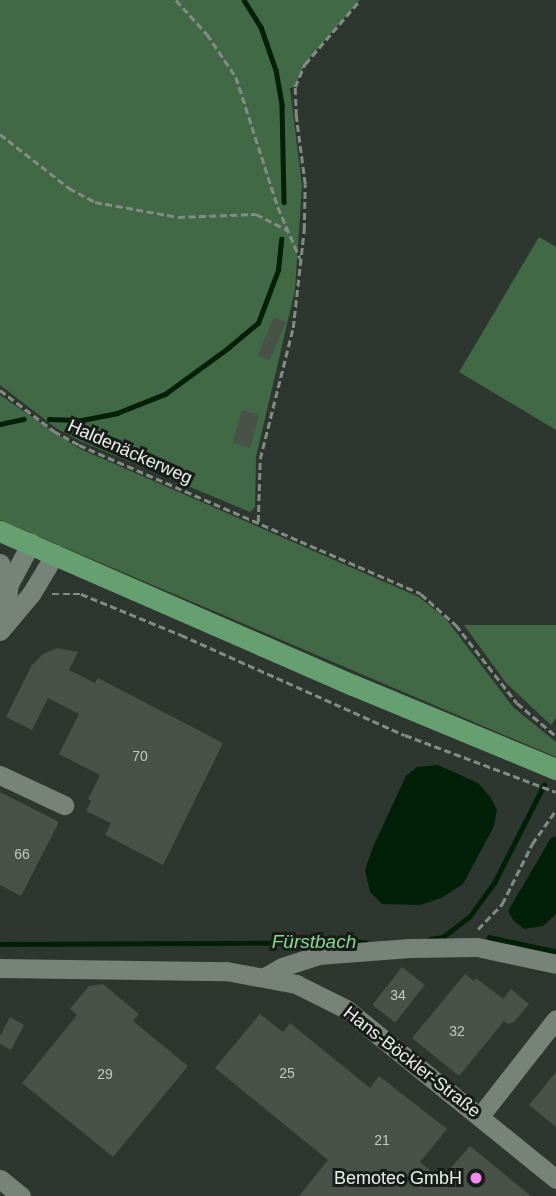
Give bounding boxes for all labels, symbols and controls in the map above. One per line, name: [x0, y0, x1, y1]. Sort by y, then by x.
street label: Haldenäckerweg: [64, 415, 196, 489]
house number: 70: [132, 748, 148, 764]
house number: 66: [14, 846, 30, 862]
water label: Fürstbach: [272, 931, 356, 953]
house number: 34: [390, 987, 406, 1003]
street label: Hans-Böckler-Straße: [339, 1002, 485, 1122]
house number: 32: [449, 1023, 465, 1039]
house number: 25: [279, 1065, 295, 1081]
house number: 29: [97, 1066, 113, 1082]
house number: 21: [374, 1132, 390, 1148]
place label: Bemotec GmbH: [334, 1167, 462, 1189]
marker: Bemotec GmbH: [468, 1170, 484, 1186]

